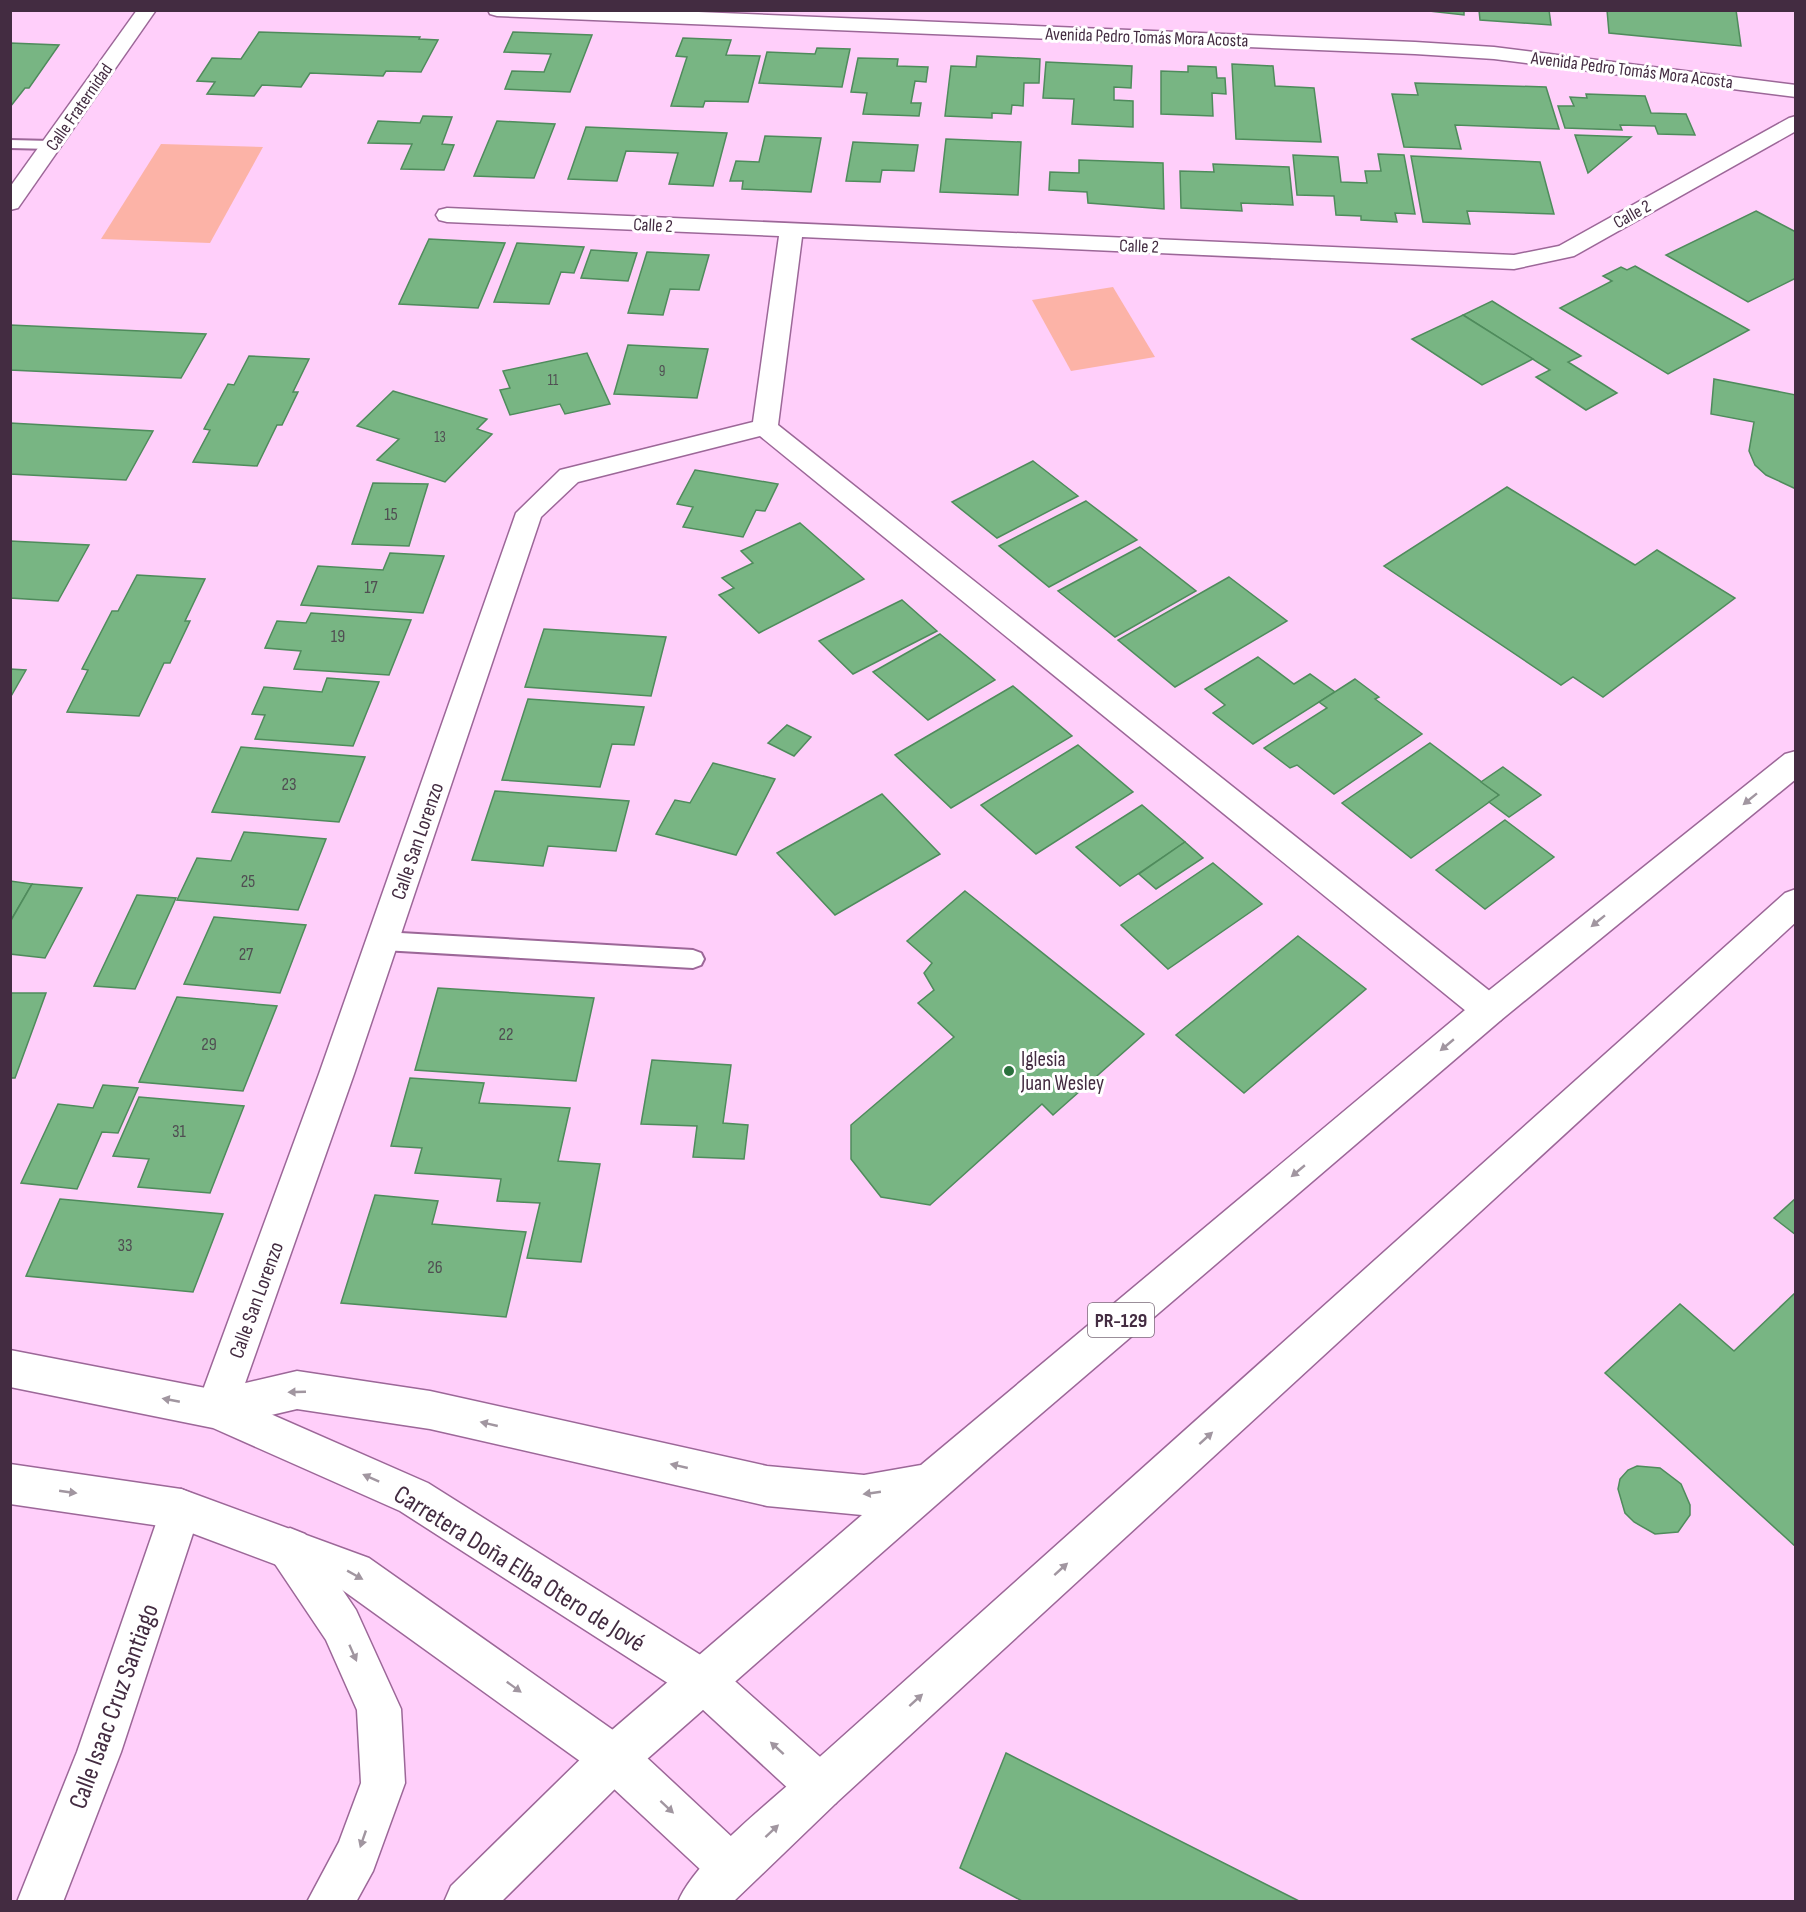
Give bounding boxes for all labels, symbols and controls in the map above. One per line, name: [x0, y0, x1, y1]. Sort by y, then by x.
street label: Avenida Pedro Tomás Mora Acosta: [1044, 23, 1249, 52]
street label: Avenida Pedro Tomás Mora Acosta: [1529, 48, 1734, 93]
street label: Calle Fraternidad: [42, 60, 117, 155]
street label: Calle 2: [1610, 196, 1655, 233]
street label: Calle 2: [633, 214, 673, 237]
street label: Calle 2: [1119, 235, 1159, 258]
house number: 9: [659, 362, 665, 381]
house number: 11: [548, 371, 559, 390]
house number: 13: [434, 428, 446, 447]
house number: 15: [384, 504, 398, 525]
house number: 17: [364, 577, 379, 598]
house number: 19: [331, 626, 345, 647]
house number: 23: [282, 774, 297, 795]
street label: Calle San Lorenzo: [386, 779, 449, 903]
one-way arrow: [1742, 792, 1758, 805]
house number: 25: [241, 871, 255, 892]
one-way arrow: [1590, 915, 1606, 928]
house number: 27: [239, 944, 254, 965]
house number: 22: [499, 1024, 513, 1045]
house number: 29: [201, 1034, 217, 1055]
one-way arrow: [1439, 1038, 1455, 1051]
place label: Iglesia Juan Wesley: [1020, 1047, 1104, 1096]
marker: Iglesia Juan Wesley: [1002, 1064, 1016, 1078]
house number: 31: [172, 1121, 187, 1142]
one-way arrow: [1290, 1164, 1306, 1177]
house number: 33: [117, 1235, 133, 1256]
street label: Calle San Lorenzo: [224, 1238, 289, 1362]
house number: 26: [427, 1257, 443, 1278]
road number: PR-129: [1088, 1303, 1154, 1337]
one-way arrow: [288, 1388, 307, 1397]
one-way arrow: [161, 1395, 180, 1404]
one-way arrow: [480, 1418, 498, 1428]
one-way arrow: [1198, 1431, 1213, 1445]
one-way arrow: [670, 1461, 689, 1471]
one-way arrow: [362, 1473, 380, 1482]
street label: Carretera Doña Elba Otero de Jové: [388, 1479, 651, 1659]
one-way arrow: [59, 1488, 78, 1497]
one-way arrow: [862, 1489, 881, 1498]
one-way arrow: [1053, 1563, 1068, 1576]
one-way arrow: [347, 1570, 364, 1580]
street label: Calle Isaac Cruz Santiago: [63, 1600, 166, 1813]
one-way arrow: [349, 1644, 358, 1661]
one-way arrow: [506, 1681, 522, 1693]
one-way arrow: [909, 1693, 924, 1707]
one-way arrow: [770, 1742, 785, 1755]
one-way arrow: [659, 1800, 674, 1813]
one-way arrow: [764, 1825, 779, 1838]
one-way arrow: [358, 1830, 368, 1848]

